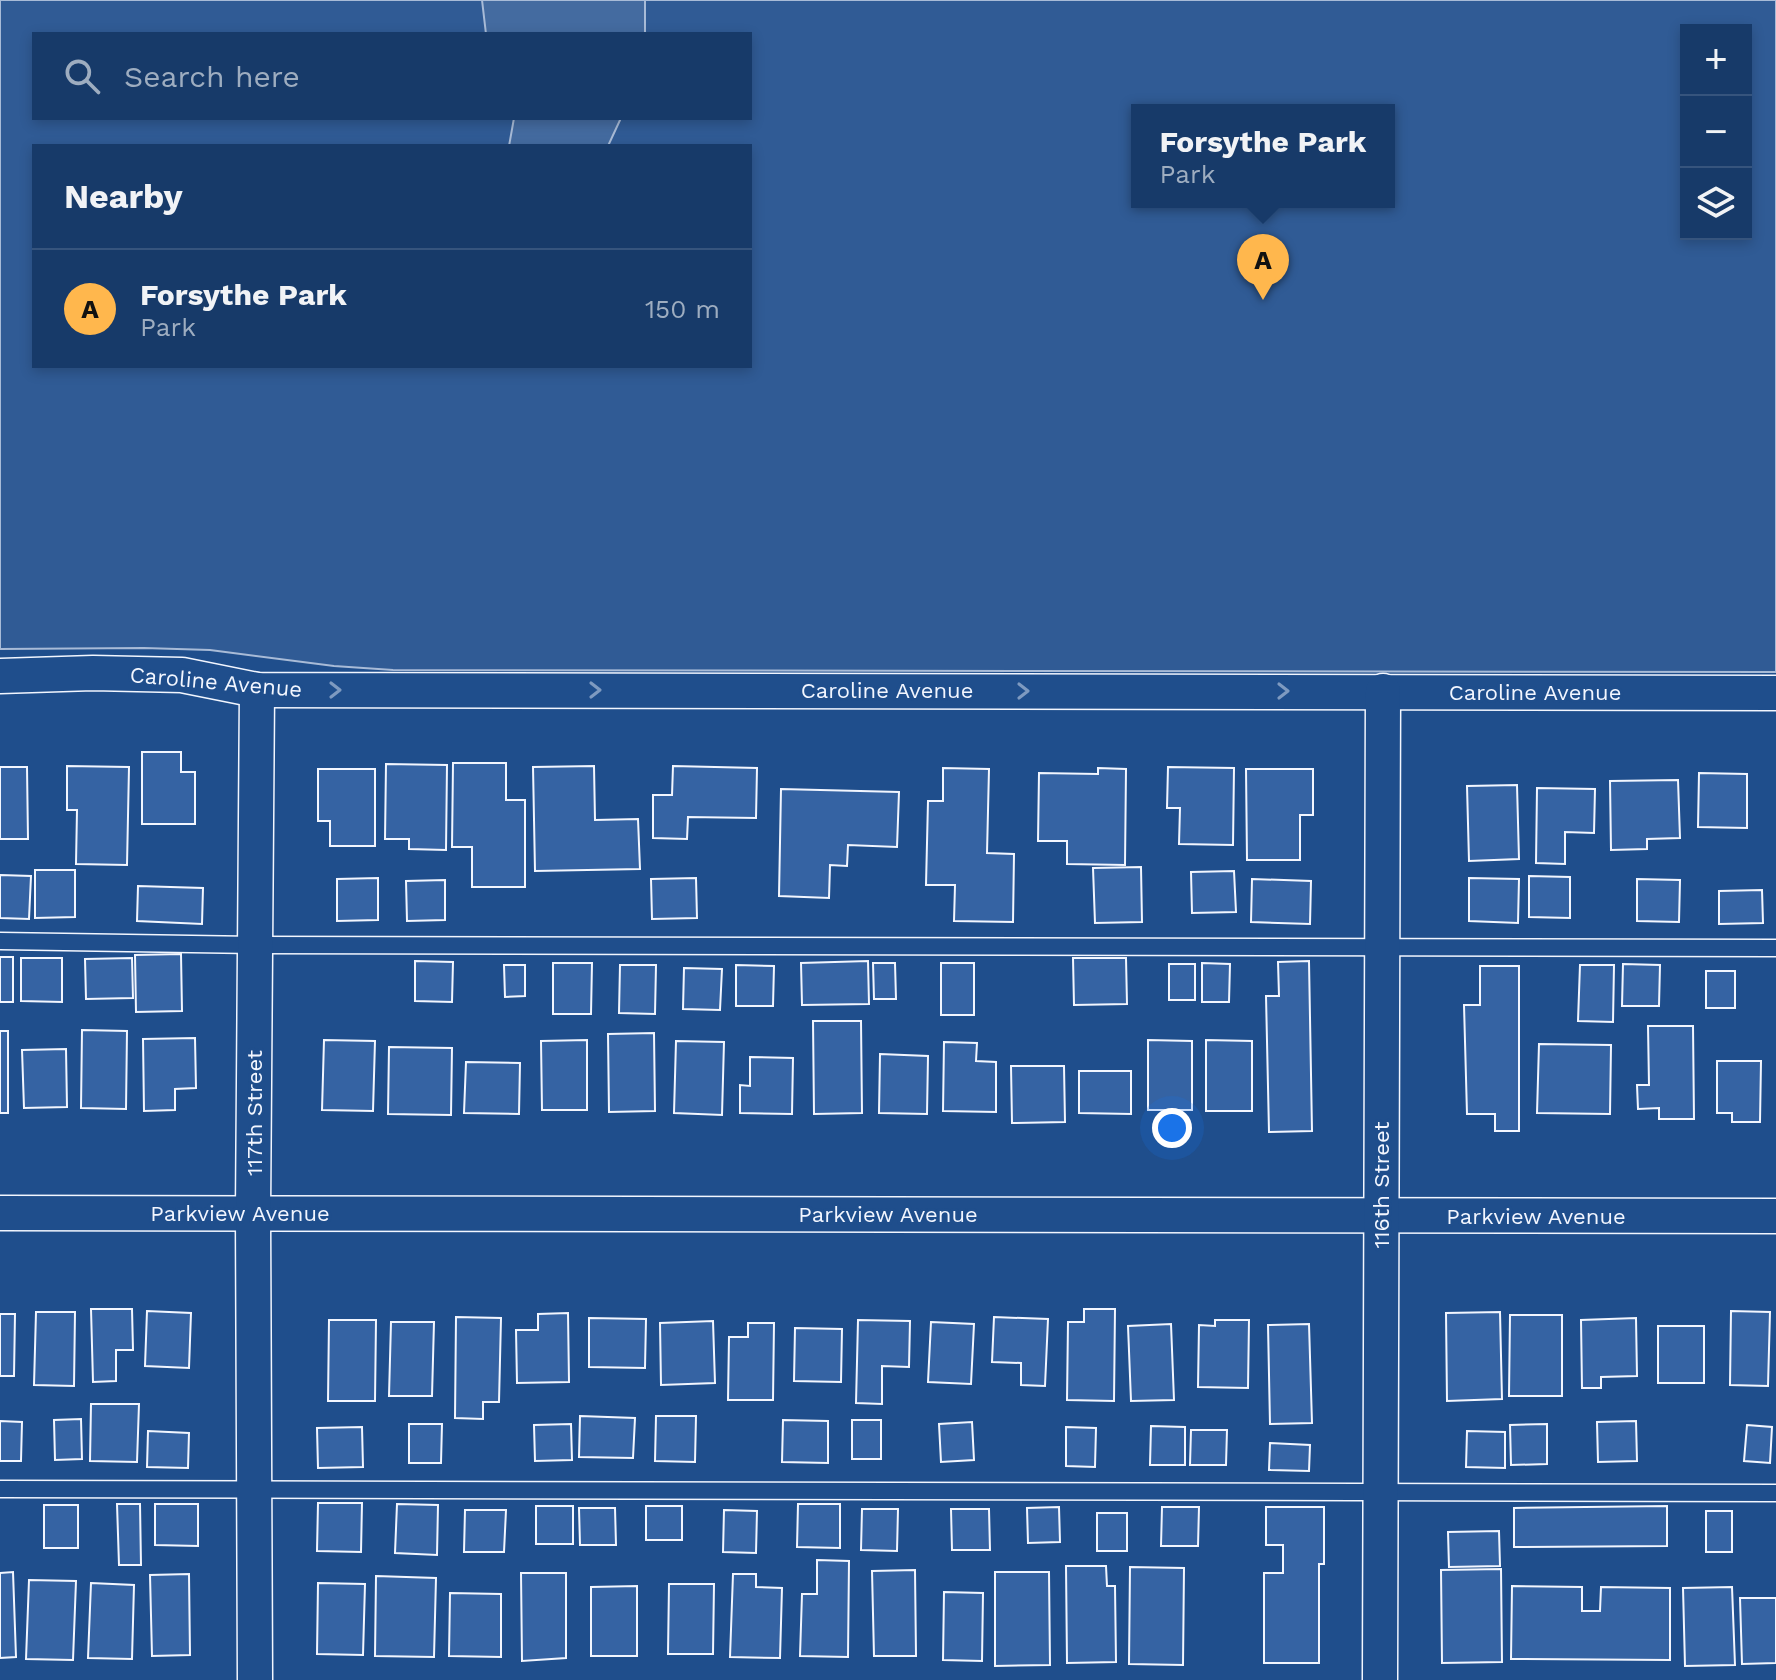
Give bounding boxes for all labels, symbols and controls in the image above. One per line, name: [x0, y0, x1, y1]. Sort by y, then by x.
map controls: [1680, 24, 1752, 240]
button: +: [1680, 24, 1752, 96]
search box: [32, 32, 752, 120]
icon: search: [60, 54, 104, 98]
text: Search here: [124, 59, 300, 94]
button: −: [1680, 96, 1752, 168]
popup: [1131, 104, 1395, 208]
text: Forsythe Park: [1160, 124, 1367, 159]
text: Park: [1160, 159, 1215, 189]
button: layers: [1680, 168, 1752, 240]
text: Nearby: [64, 176, 183, 216]
pin: A: [1237, 234, 1289, 300]
text: Forsythe Park: [140, 277, 347, 312]
text: A: [81, 294, 99, 324]
text: 150 m: [645, 294, 720, 324]
text: Park: [140, 312, 196, 342]
street label: Caroline Avenue: [129, 662, 303, 702]
street label: Caroline Avenue: [801, 678, 973, 703]
street label: Caroline Avenue: [1449, 680, 1621, 705]
one-way arrow: [329, 681, 342, 699]
one-way arrow: [589, 681, 602, 699]
one-way arrow: [1017, 682, 1030, 700]
one-way arrow: [1277, 682, 1290, 700]
street label: 117th Street: [242, 1050, 267, 1176]
your location: [1152, 1108, 1192, 1148]
street label: 116th Street: [1369, 1121, 1394, 1249]
street label: Parkview Avenue: [150, 1201, 330, 1226]
street label: Parkview Avenue: [798, 1202, 978, 1227]
street label: Parkview Avenue: [1446, 1204, 1626, 1229]

